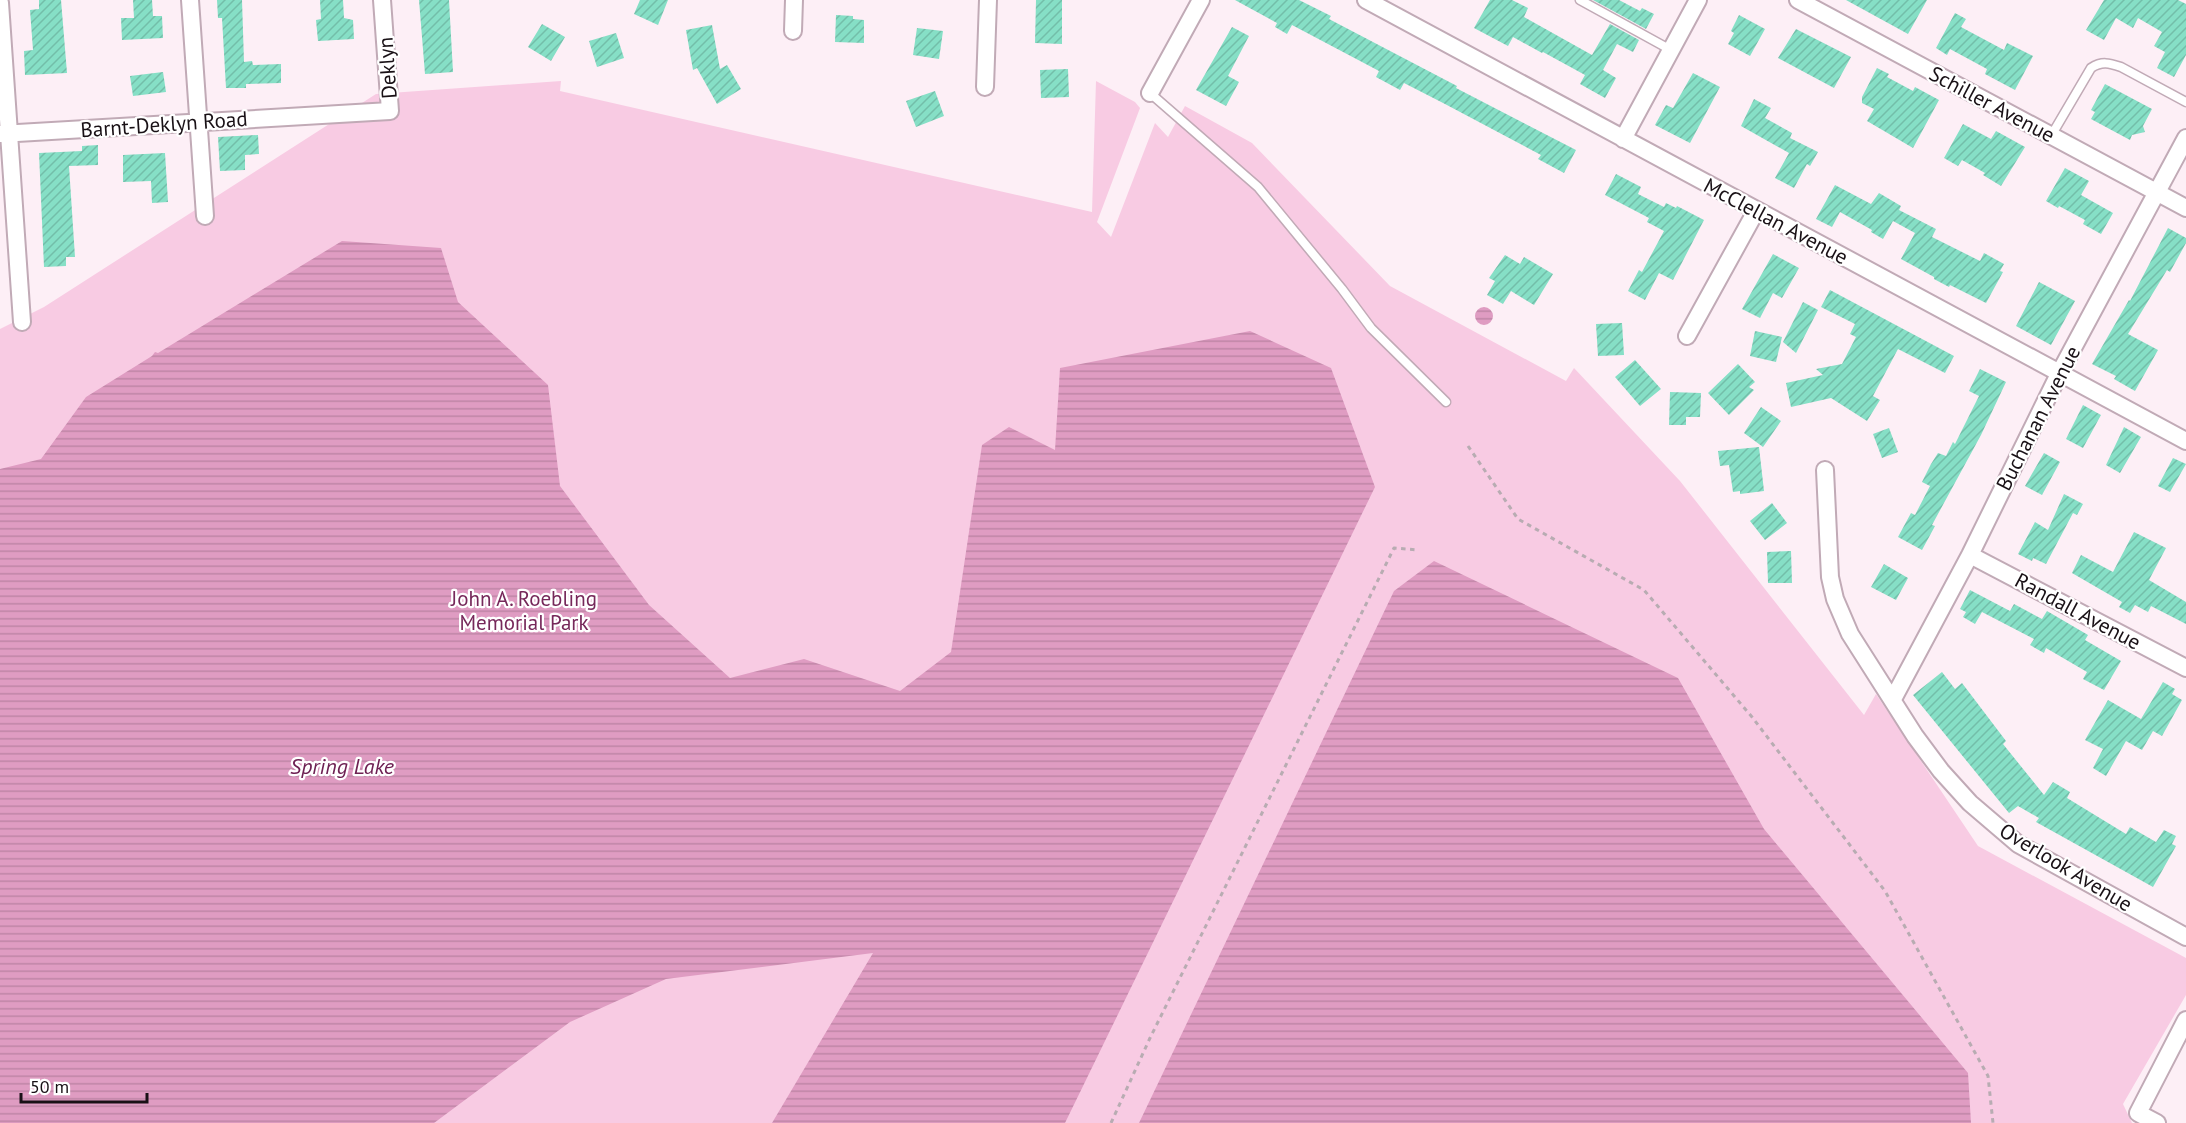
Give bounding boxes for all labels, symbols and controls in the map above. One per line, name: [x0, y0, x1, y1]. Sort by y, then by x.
street label: Deklyn: [371, 36, 403, 100]
street label: Schiller Avenue: [1925, 60, 2059, 148]
street label: Barnt-Deklyn Road: [80, 105, 248, 143]
street label: McClellan Avenue: [1699, 172, 1853, 270]
street label: Buchanan Avenue: [1990, 341, 2086, 495]
street label: Randall Avenue: [2010, 567, 2146, 655]
park label: John A. Roebling Memorial Park: [450, 585, 597, 636]
water label: Spring Lake: [290, 752, 395, 780]
street label: Overlook Avenue: [1995, 817, 2137, 917]
scale bar: [21, 1066, 147, 1104]
text: 50 m: [30, 1075, 69, 1098]

